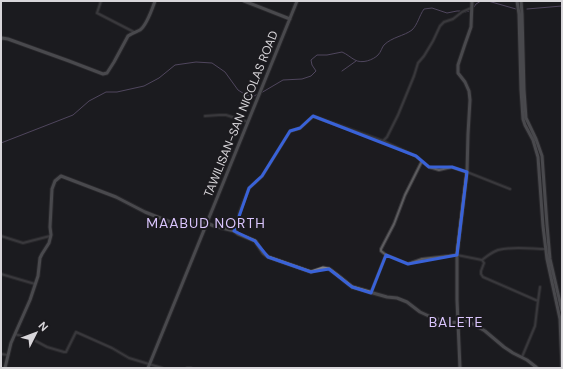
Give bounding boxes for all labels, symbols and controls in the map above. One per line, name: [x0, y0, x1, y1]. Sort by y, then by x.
street label: TAWILISAN-SAN NICOLAS ROAD: [200, 28, 282, 200]
district label: MAABUD NORTH: [146, 214, 266, 232]
north arrow: [16, 313, 56, 353]
district label: BALETE: [429, 313, 483, 331]
text: N: [36, 319, 51, 334]

